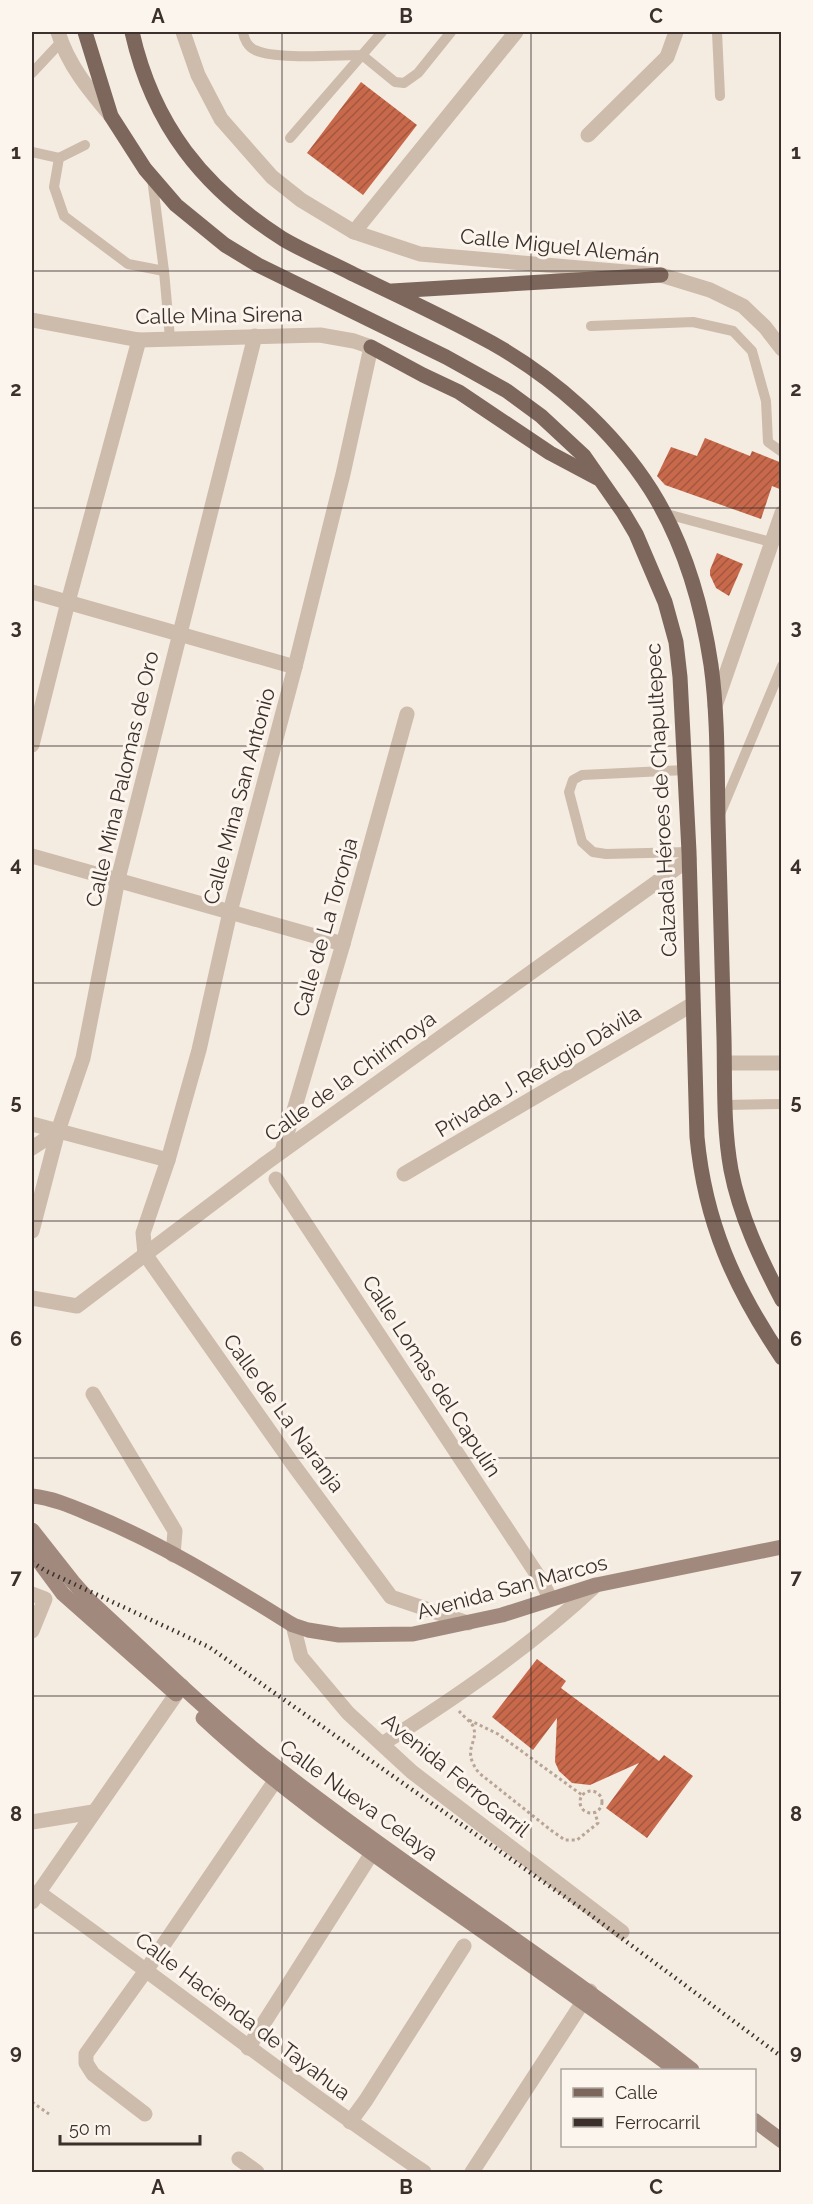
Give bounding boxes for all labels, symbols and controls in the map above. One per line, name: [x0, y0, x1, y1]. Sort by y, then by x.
text: A: [151, 4, 165, 28]
text: B: [399, 4, 413, 28]
text: C: [649, 4, 663, 28]
text: 1: [11, 140, 21, 164]
text: 1: [791, 140, 801, 164]
street label: Calle Miguel Alemán: [459, 223, 661, 269]
street label: Calle Mina Sirena: [135, 301, 303, 329]
text: 2: [10, 377, 22, 401]
text: 2: [790, 377, 802, 401]
text: 3: [10, 615, 22, 639]
text: 3: [790, 615, 802, 639]
street label: Calzada Héroes de Chapultepec: [640, 642, 682, 958]
street label: Calle Mina Palomas de Oro: [80, 649, 164, 909]
street label: Calle Mina San Antonio: [198, 685, 280, 907]
street label: Calle de La Toronja: [287, 835, 363, 1019]
text: 4: [10, 852, 22, 876]
text: 4: [790, 852, 802, 876]
street label: Privada J. Refugio Dávila: [431, 1000, 645, 1142]
street label: Calle de la Chirimoya: [260, 1006, 440, 1146]
text: 5: [10, 1090, 22, 1114]
text: 5: [790, 1090, 802, 1114]
street label: Calle Lomas del Capulín: [357, 1271, 507, 1481]
text: 6: [10, 1327, 22, 1351]
text: 6: [790, 1327, 802, 1351]
street label: Calle de La Naranja: [218, 1329, 350, 1497]
street label: Avenida San Marcos: [414, 1550, 610, 1624]
text: 7: [10, 1565, 22, 1589]
text: 7: [790, 1565, 802, 1589]
street label: Avenida Ferrocarril: [377, 1708, 535, 1842]
street label: Calle Nueva Celaya: [275, 1734, 443, 1866]
text: 8: [10, 1802, 22, 1826]
text: 8: [790, 1802, 802, 1826]
street label: Calle Hacienda de Tayahua: [130, 1927, 356, 2105]
text: 9: [10, 2040, 22, 2064]
text: 9: [790, 2040, 802, 2064]
legend: [561, 2069, 756, 2147]
text: Calle: [615, 2082, 658, 2103]
scale bar: [60, 2108, 200, 2146]
text: Ferrocarril: [615, 2112, 700, 2133]
text: 50 m: [69, 2118, 111, 2139]
text: A: [151, 2175, 165, 2199]
text: B: [399, 2175, 413, 2199]
text: C: [649, 2175, 663, 2199]

